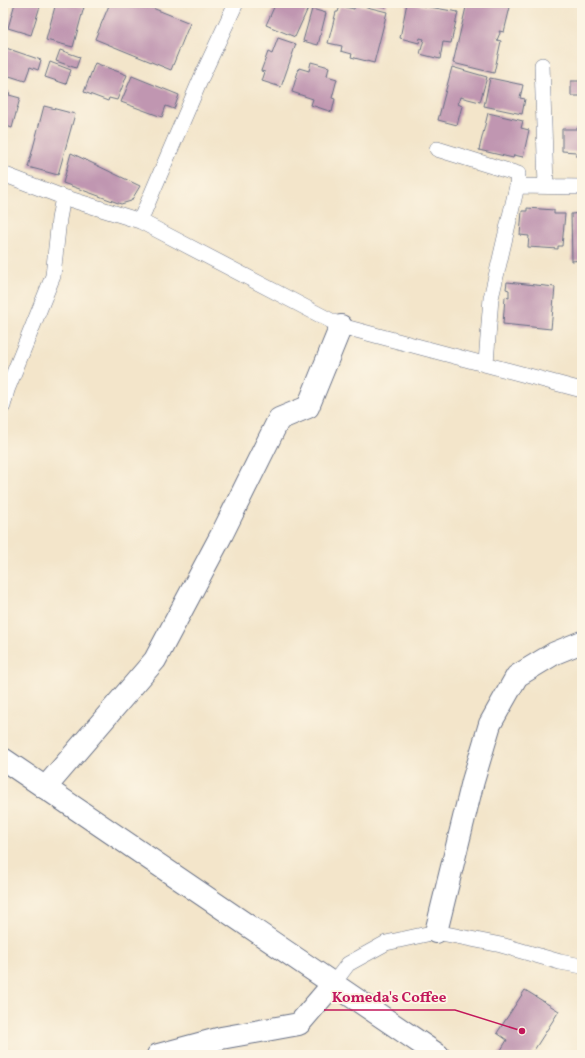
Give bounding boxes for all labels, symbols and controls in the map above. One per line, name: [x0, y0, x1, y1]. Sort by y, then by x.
callout: Komeda's Coffee: [324, 983, 455, 1010]
text: Komeda's Coffee: [332, 988, 447, 1009]

